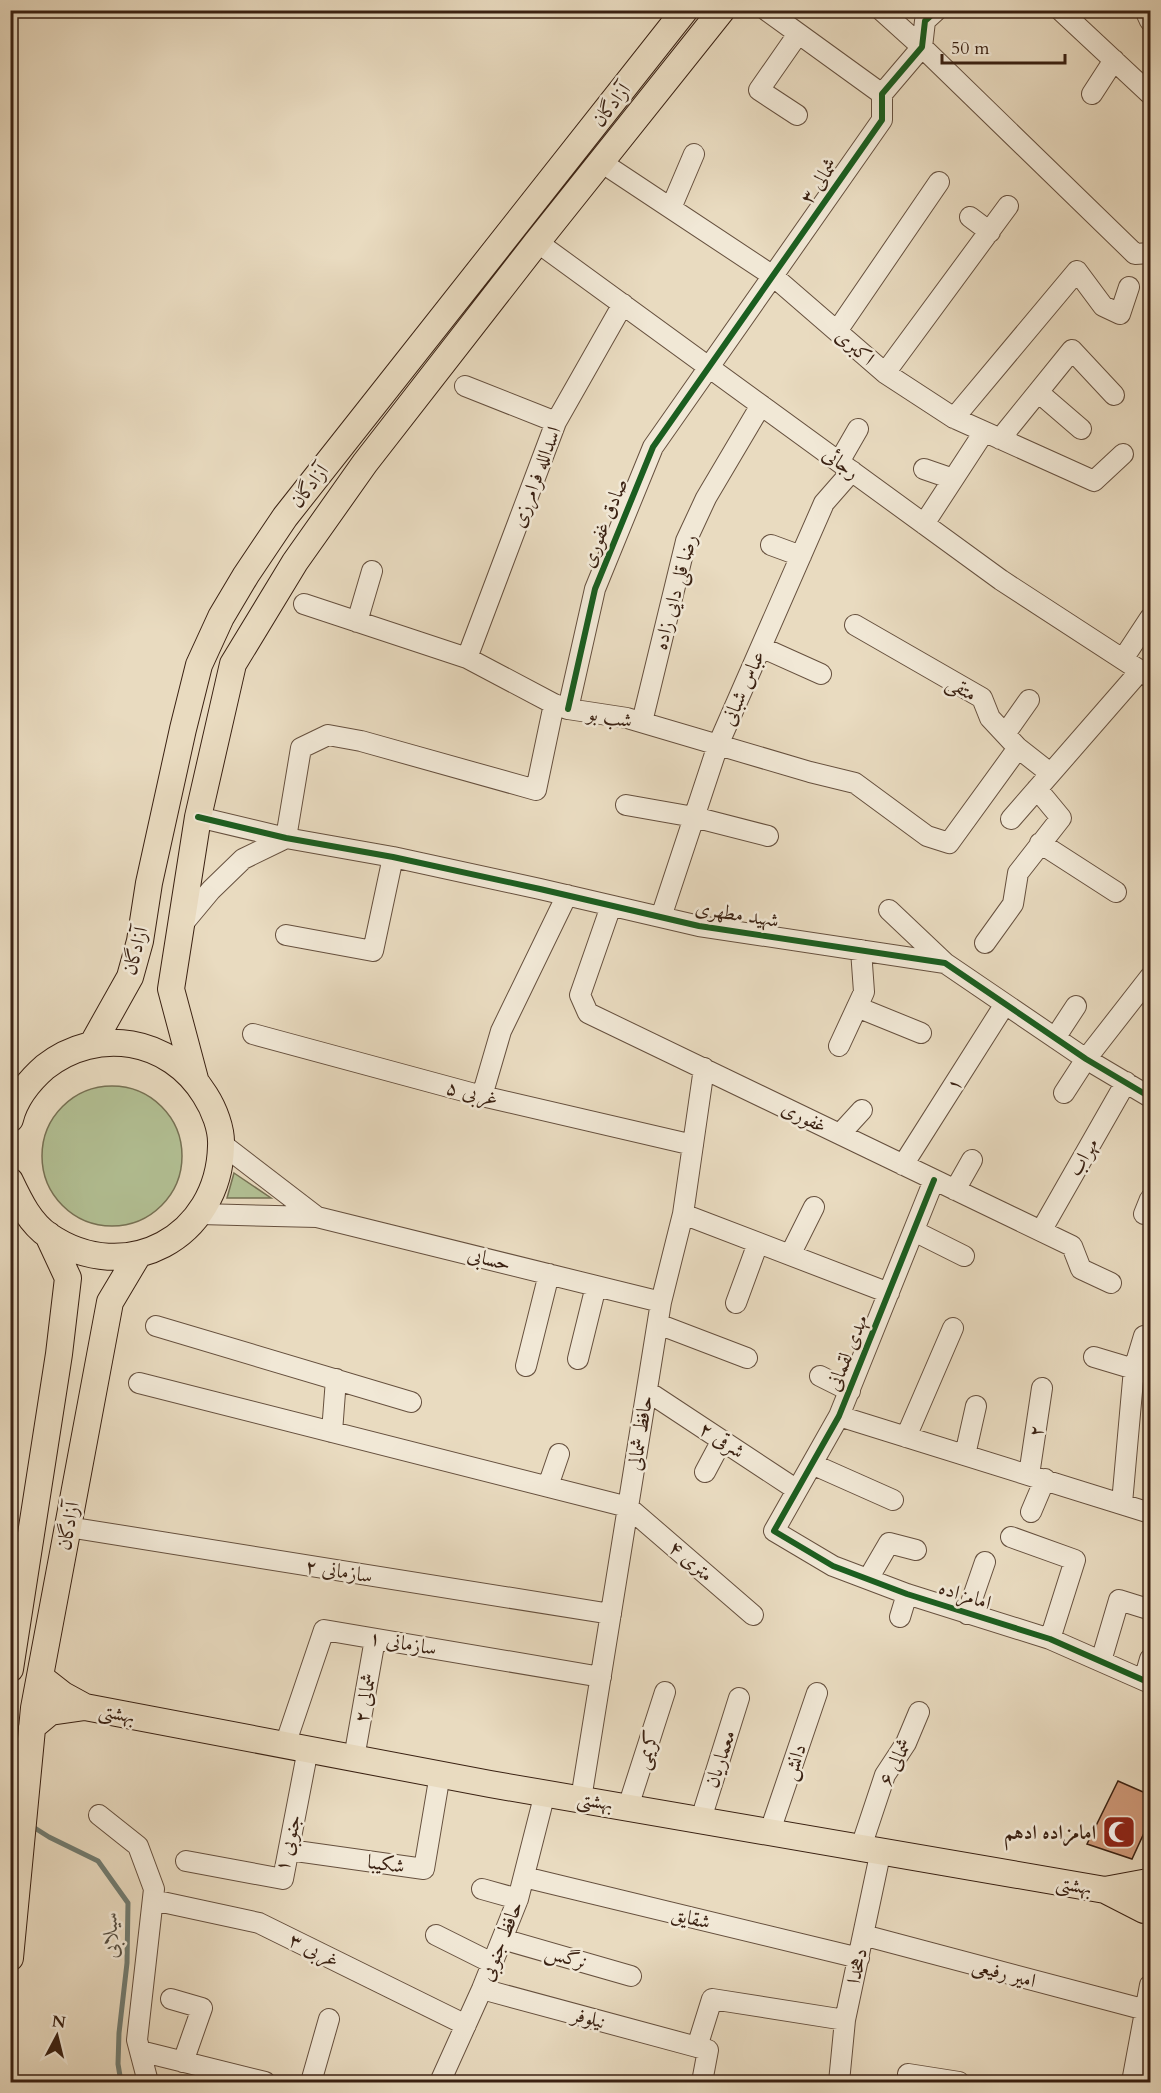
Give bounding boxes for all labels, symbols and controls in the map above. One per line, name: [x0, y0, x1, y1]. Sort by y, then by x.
scale bar: [942, 27, 1065, 65]
text: 50 m: [951, 36, 990, 61]
street label: آزادگان: [585, 75, 638, 132]
street label: ۳ شمالی: [794, 153, 844, 209]
street label: اکبری: [830, 322, 880, 372]
street label: اسدالله فرامرزی: [504, 423, 568, 531]
street label: رجائی: [817, 441, 865, 485]
street label: آزادگان: [283, 456, 336, 513]
street label: صادق غفوری: [574, 474, 634, 572]
street label: رضا قلی دایی زاده: [647, 531, 704, 653]
street label: عباس شبانی: [714, 646, 772, 730]
street label: متقی: [941, 668, 982, 708]
street label: شب بو: [583, 699, 635, 735]
street label: شهید مطهری: [693, 894, 781, 934]
street label: آزادگان: [116, 921, 155, 978]
street label: ۱: [939, 1072, 969, 1096]
street label: ۵ غربی: [443, 1074, 501, 1113]
street label: غفوری: [777, 1095, 831, 1139]
street label: مهراب: [1061, 1132, 1105, 1181]
street label: حسابی: [464, 1241, 513, 1278]
street label: مهدی لقمانی: [819, 1310, 875, 1395]
street label: حافظ شمالی: [621, 1393, 659, 1473]
street label: ۲ شرقی: [694, 1415, 750, 1465]
street label: ۲: [1022, 1423, 1050, 1439]
street label: آزادگان: [50, 1497, 86, 1552]
street label: ۴ متری: [663, 1534, 719, 1588]
street label: سازمانی ۲: [303, 1552, 375, 1590]
street label: امامزاده: [935, 1574, 995, 1616]
street label: سازمانی ۱: [367, 1624, 439, 1662]
street label: شمالی ۲: [347, 1671, 383, 1725]
street label: بهشتی: [96, 1696, 138, 1731]
street label: کریمی: [628, 1727, 666, 1773]
street label: معماریان: [698, 1727, 742, 1791]
street label: شمالی ۶: [872, 1734, 918, 1790]
street label: دانش: [775, 1740, 813, 1784]
street label: بهشتی: [575, 1785, 615, 1818]
street label: ۱ جنوبی: [268, 1811, 309, 1875]
mosque icon: امامزاده ادهم: [1101, 1814, 1137, 1850]
place label: امامزاده ادهم: [1004, 1819, 1096, 1851]
street label: شکیبا: [366, 1848, 406, 1880]
street label: بهشتی: [1053, 1869, 1094, 1902]
street label: حافظ جنوبی: [473, 1897, 530, 1985]
street label: شقایق: [669, 1900, 713, 1936]
water label: سیلابی: [96, 1912, 125, 1958]
street label: ۳ غربی: [284, 1926, 344, 1975]
street label: نرگس: [542, 1938, 590, 1976]
street label: دهخدا: [840, 1946, 874, 1986]
street label: امیر رفیعی: [969, 1952, 1039, 1994]
street label: نیلوفر: [568, 2000, 608, 2035]
north arrow: [27, 2006, 87, 2066]
text: N: [50, 2010, 67, 2034]

